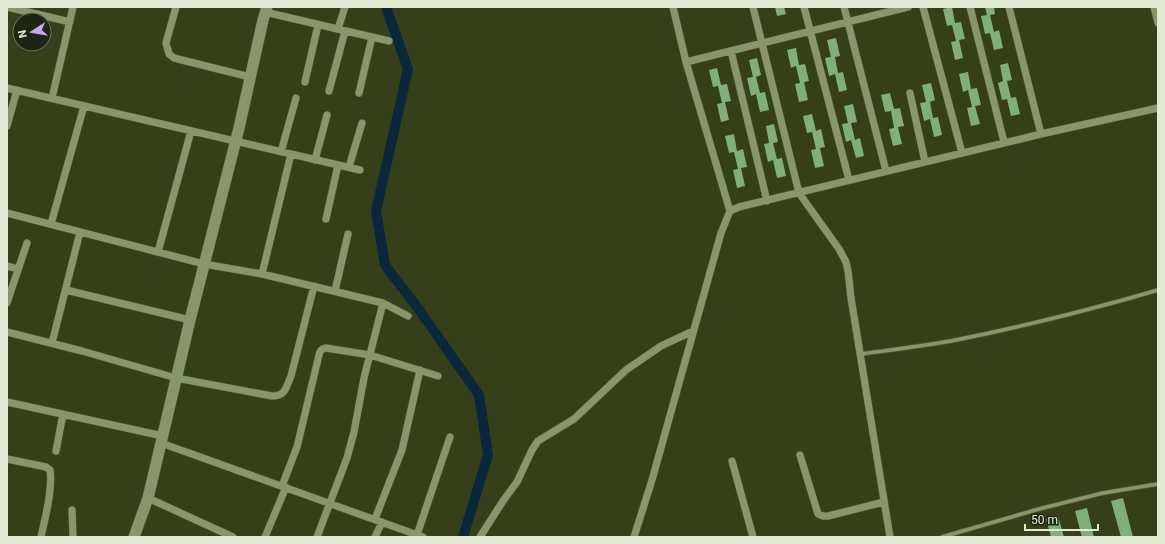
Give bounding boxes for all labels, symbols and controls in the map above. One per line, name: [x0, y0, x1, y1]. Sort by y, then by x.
north arrow: [12, 12, 52, 52]
text: N: [15, 29, 30, 39]
scale bar: [1025, 506, 1098, 532]
text: 50 m: [1031, 513, 1058, 527]

